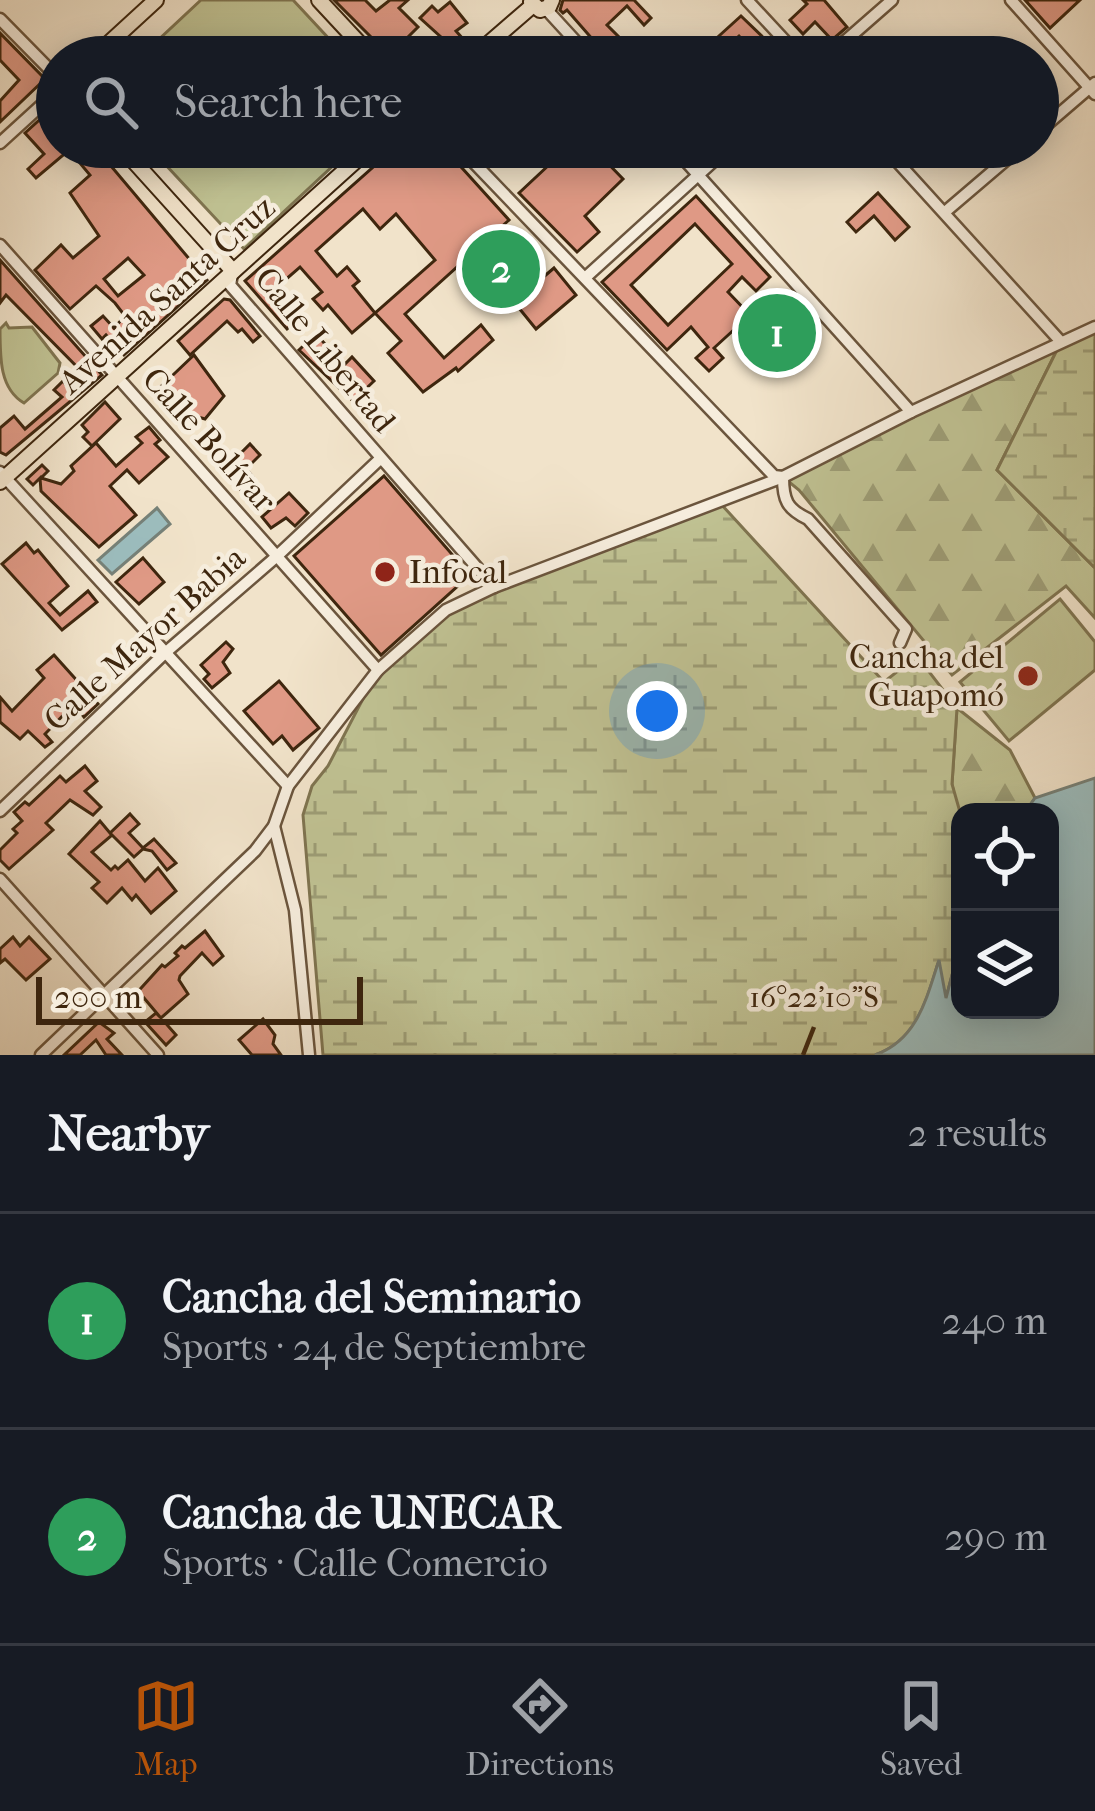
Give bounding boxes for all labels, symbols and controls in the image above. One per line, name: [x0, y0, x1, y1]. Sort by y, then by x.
search box: [36, 36, 1059, 168]
icon: search: [78, 69, 144, 135]
text: Search here: [174, 76, 402, 129]
street label: Avenida Santa Cruz: [50, 188, 283, 403]
pin: 2: [462, 224, 540, 314]
street label: Calle Libertad: [247, 260, 404, 441]
pin: 1: [738, 288, 816, 378]
street label: Calle Bolívar: [134, 360, 284, 520]
street label: Calle Mayor Babia: [36, 538, 254, 740]
place label: Infocal: [409, 553, 507, 592]
marker: Infocal: [372, 559, 398, 585]
place label: Cancha del Guapomó: [849, 638, 1004, 715]
marker: Cancha del Guapomó: [1015, 663, 1041, 689]
your location: [627, 681, 687, 741]
map controls: [951, 803, 1059, 1019]
button: locate: [951, 803, 1059, 911]
button: layers: [951, 911, 1059, 1019]
scale bar: [36, 971, 363, 1024]
text: 200 m: [54, 978, 142, 1017]
text: 16°22'10"S: [749, 980, 879, 1015]
text: Nearby: [48, 1103, 209, 1163]
text: 2 results: [908, 1110, 1047, 1156]
text: Cancha del Seminario: [162, 1271, 581, 1324]
text: 1: [80, 1298, 94, 1344]
text: 240 m: [942, 1298, 1047, 1344]
text: Sports · 24 de Septiembre: [162, 1324, 586, 1370]
text: Cancha de UNECAR: [162, 1487, 560, 1540]
text: 2: [77, 1514, 97, 1560]
text: 290 m: [944, 1514, 1047, 1560]
text: Sports · Calle Comercio: [162, 1540, 548, 1586]
tab: Map: [133, 1673, 199, 1784]
tab: Directions: [465, 1673, 614, 1784]
tab: Saved: [880, 1673, 962, 1784]

